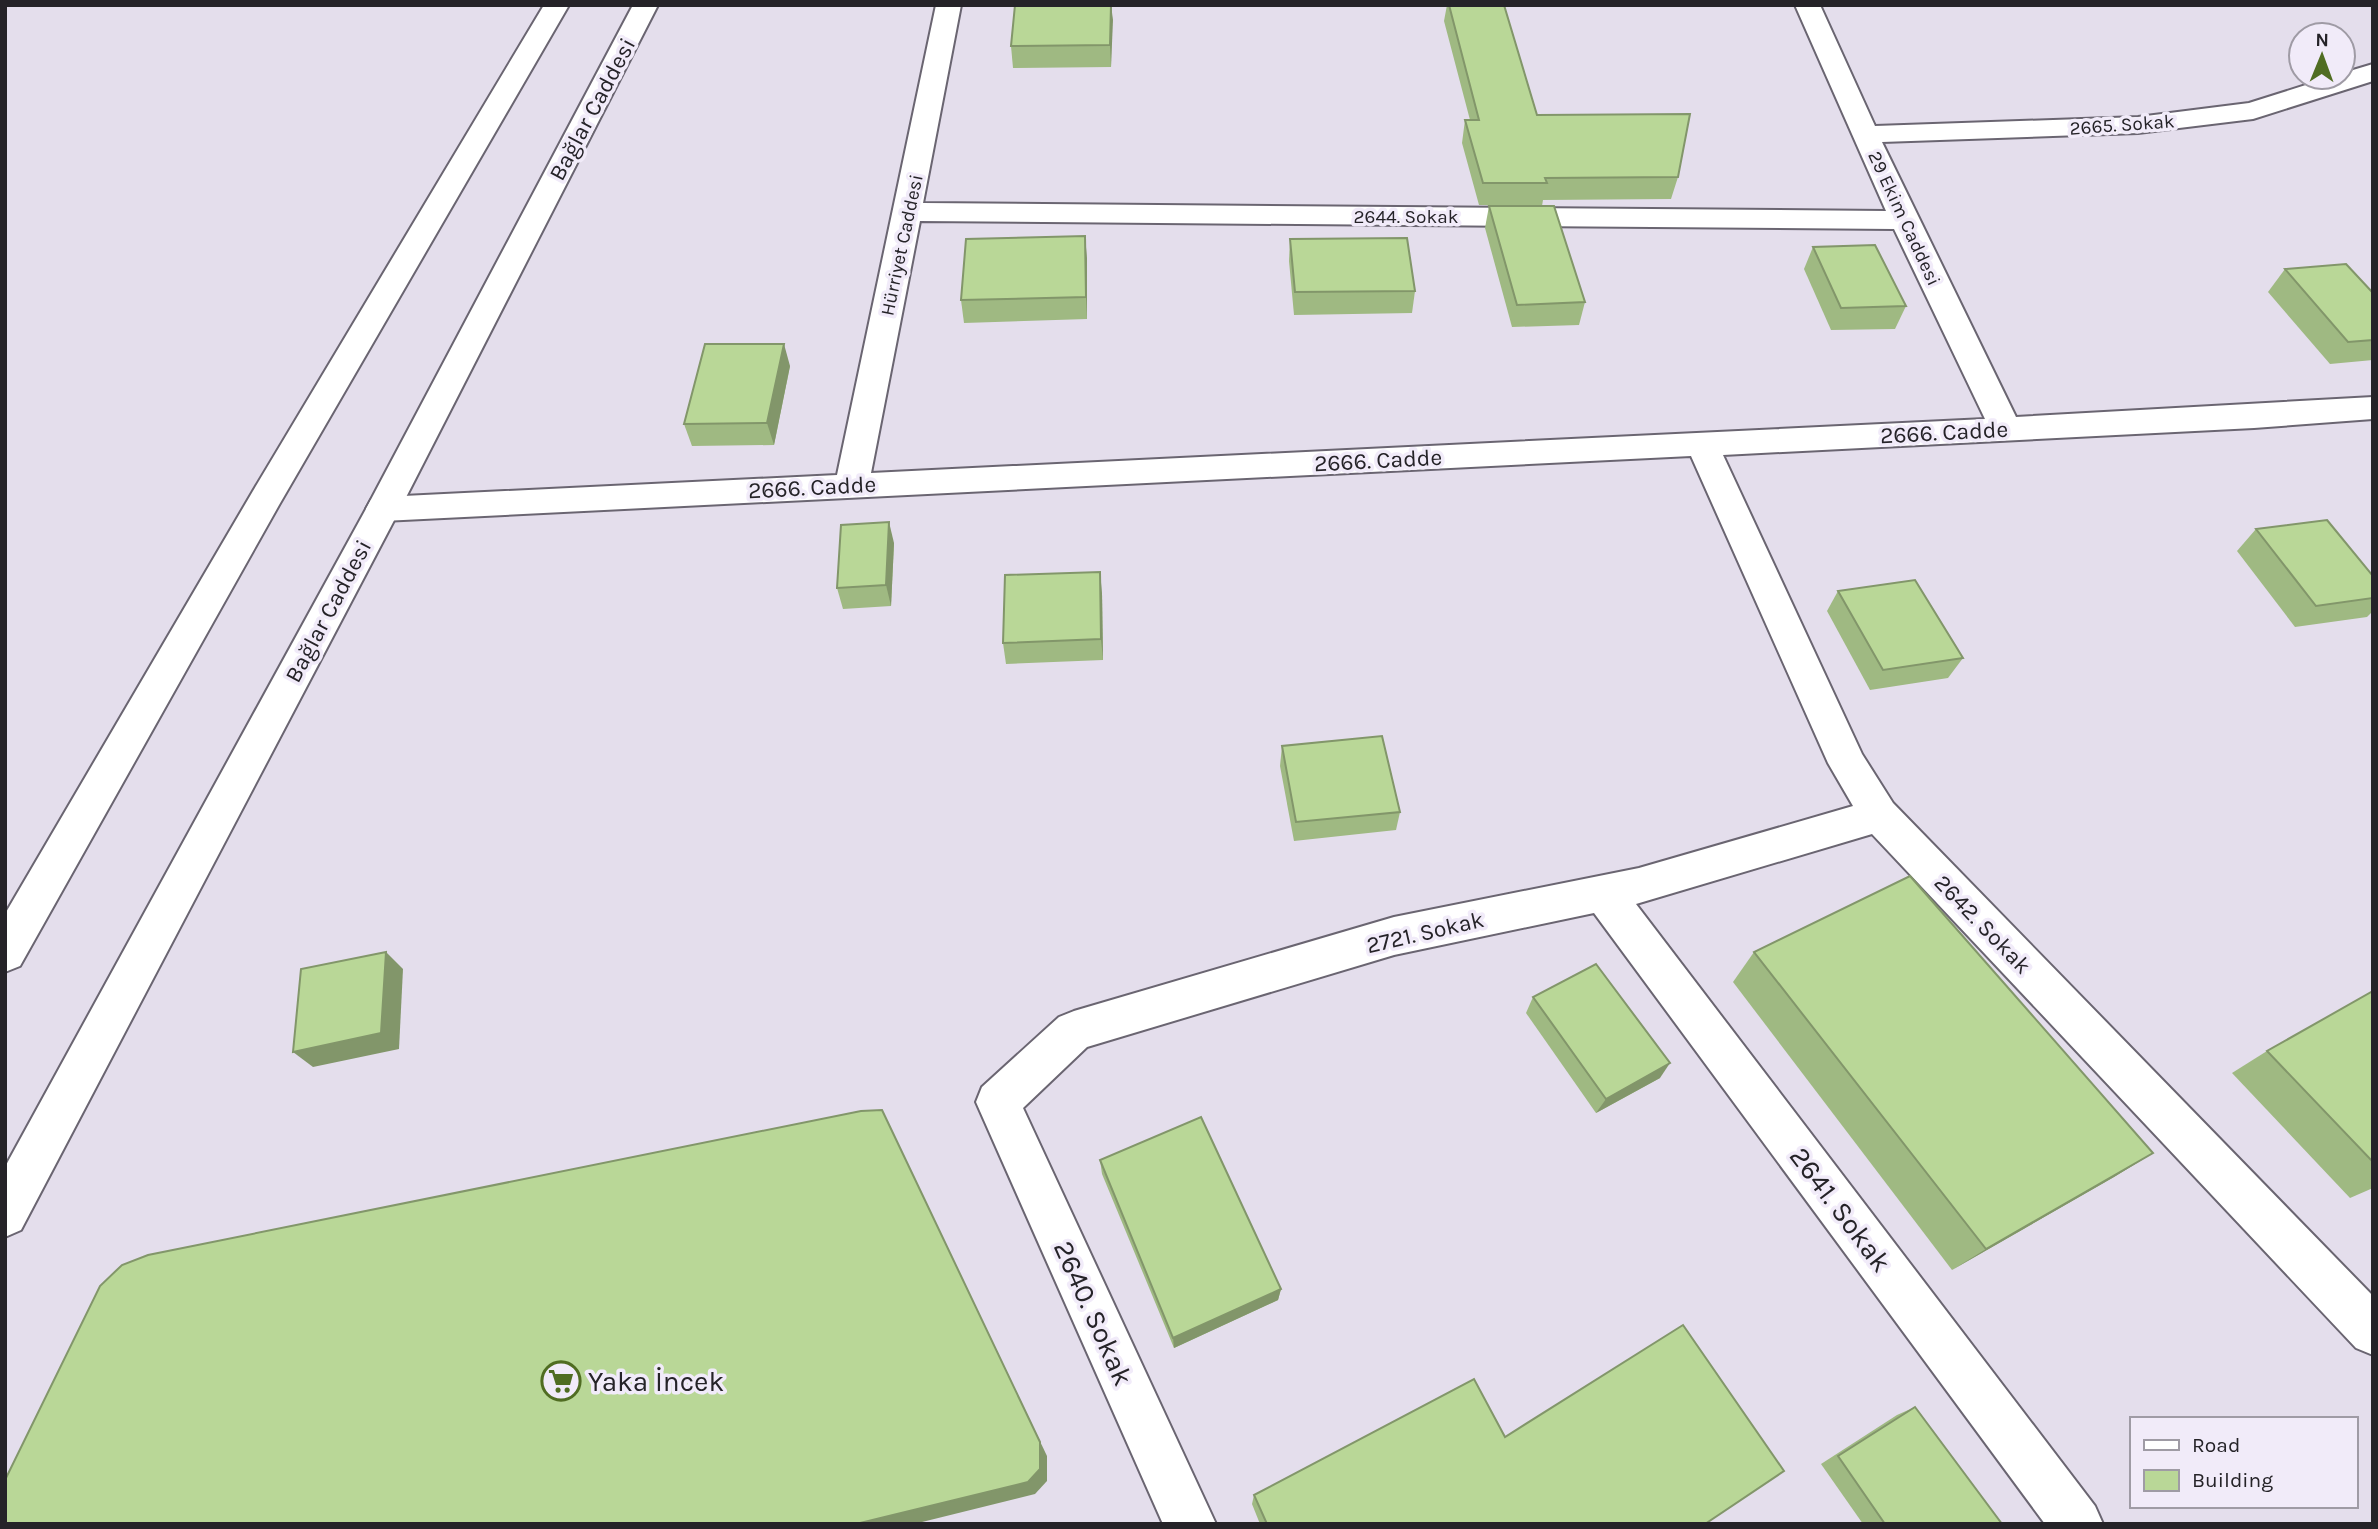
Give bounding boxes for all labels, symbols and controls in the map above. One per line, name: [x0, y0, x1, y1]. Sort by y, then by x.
north arrow: [2287, 21, 2357, 91]
text: N: [2315, 29, 2329, 51]
street label: Bağlar Caddesi: [544, 33, 641, 185]
street label: 2665. Sokak: [2069, 110, 2176, 140]
street label: 29 Ekim Caddesi: [1863, 148, 1945, 289]
street label: Hürriyet Caddesi: [876, 173, 928, 318]
street label: 2644. Sokak: [1354, 206, 1459, 228]
street label: 2666. Cadde: [1879, 416, 2009, 449]
street label: 2666. Cadde: [1313, 444, 1443, 477]
street label: 2666. Cadde: [747, 471, 877, 504]
street label: Bağlar Caddesi: [280, 535, 377, 687]
street label: 2642. Sokak: [1929, 869, 2037, 980]
street label: 2721. Sokak: [1364, 906, 1486, 959]
street label: 2641. Sokak: [1783, 1140, 1898, 1278]
street label: 2640. Sokak: [1047, 1236, 1140, 1391]
supermarket icon: Yaka İncek: [540, 1360, 582, 1402]
place label: Yaka İncek: [588, 1365, 724, 1398]
legend: [2130, 1417, 2357, 1508]
text: Road: [2192, 1433, 2240, 1457]
text: Building: [2192, 1468, 2273, 1492]

